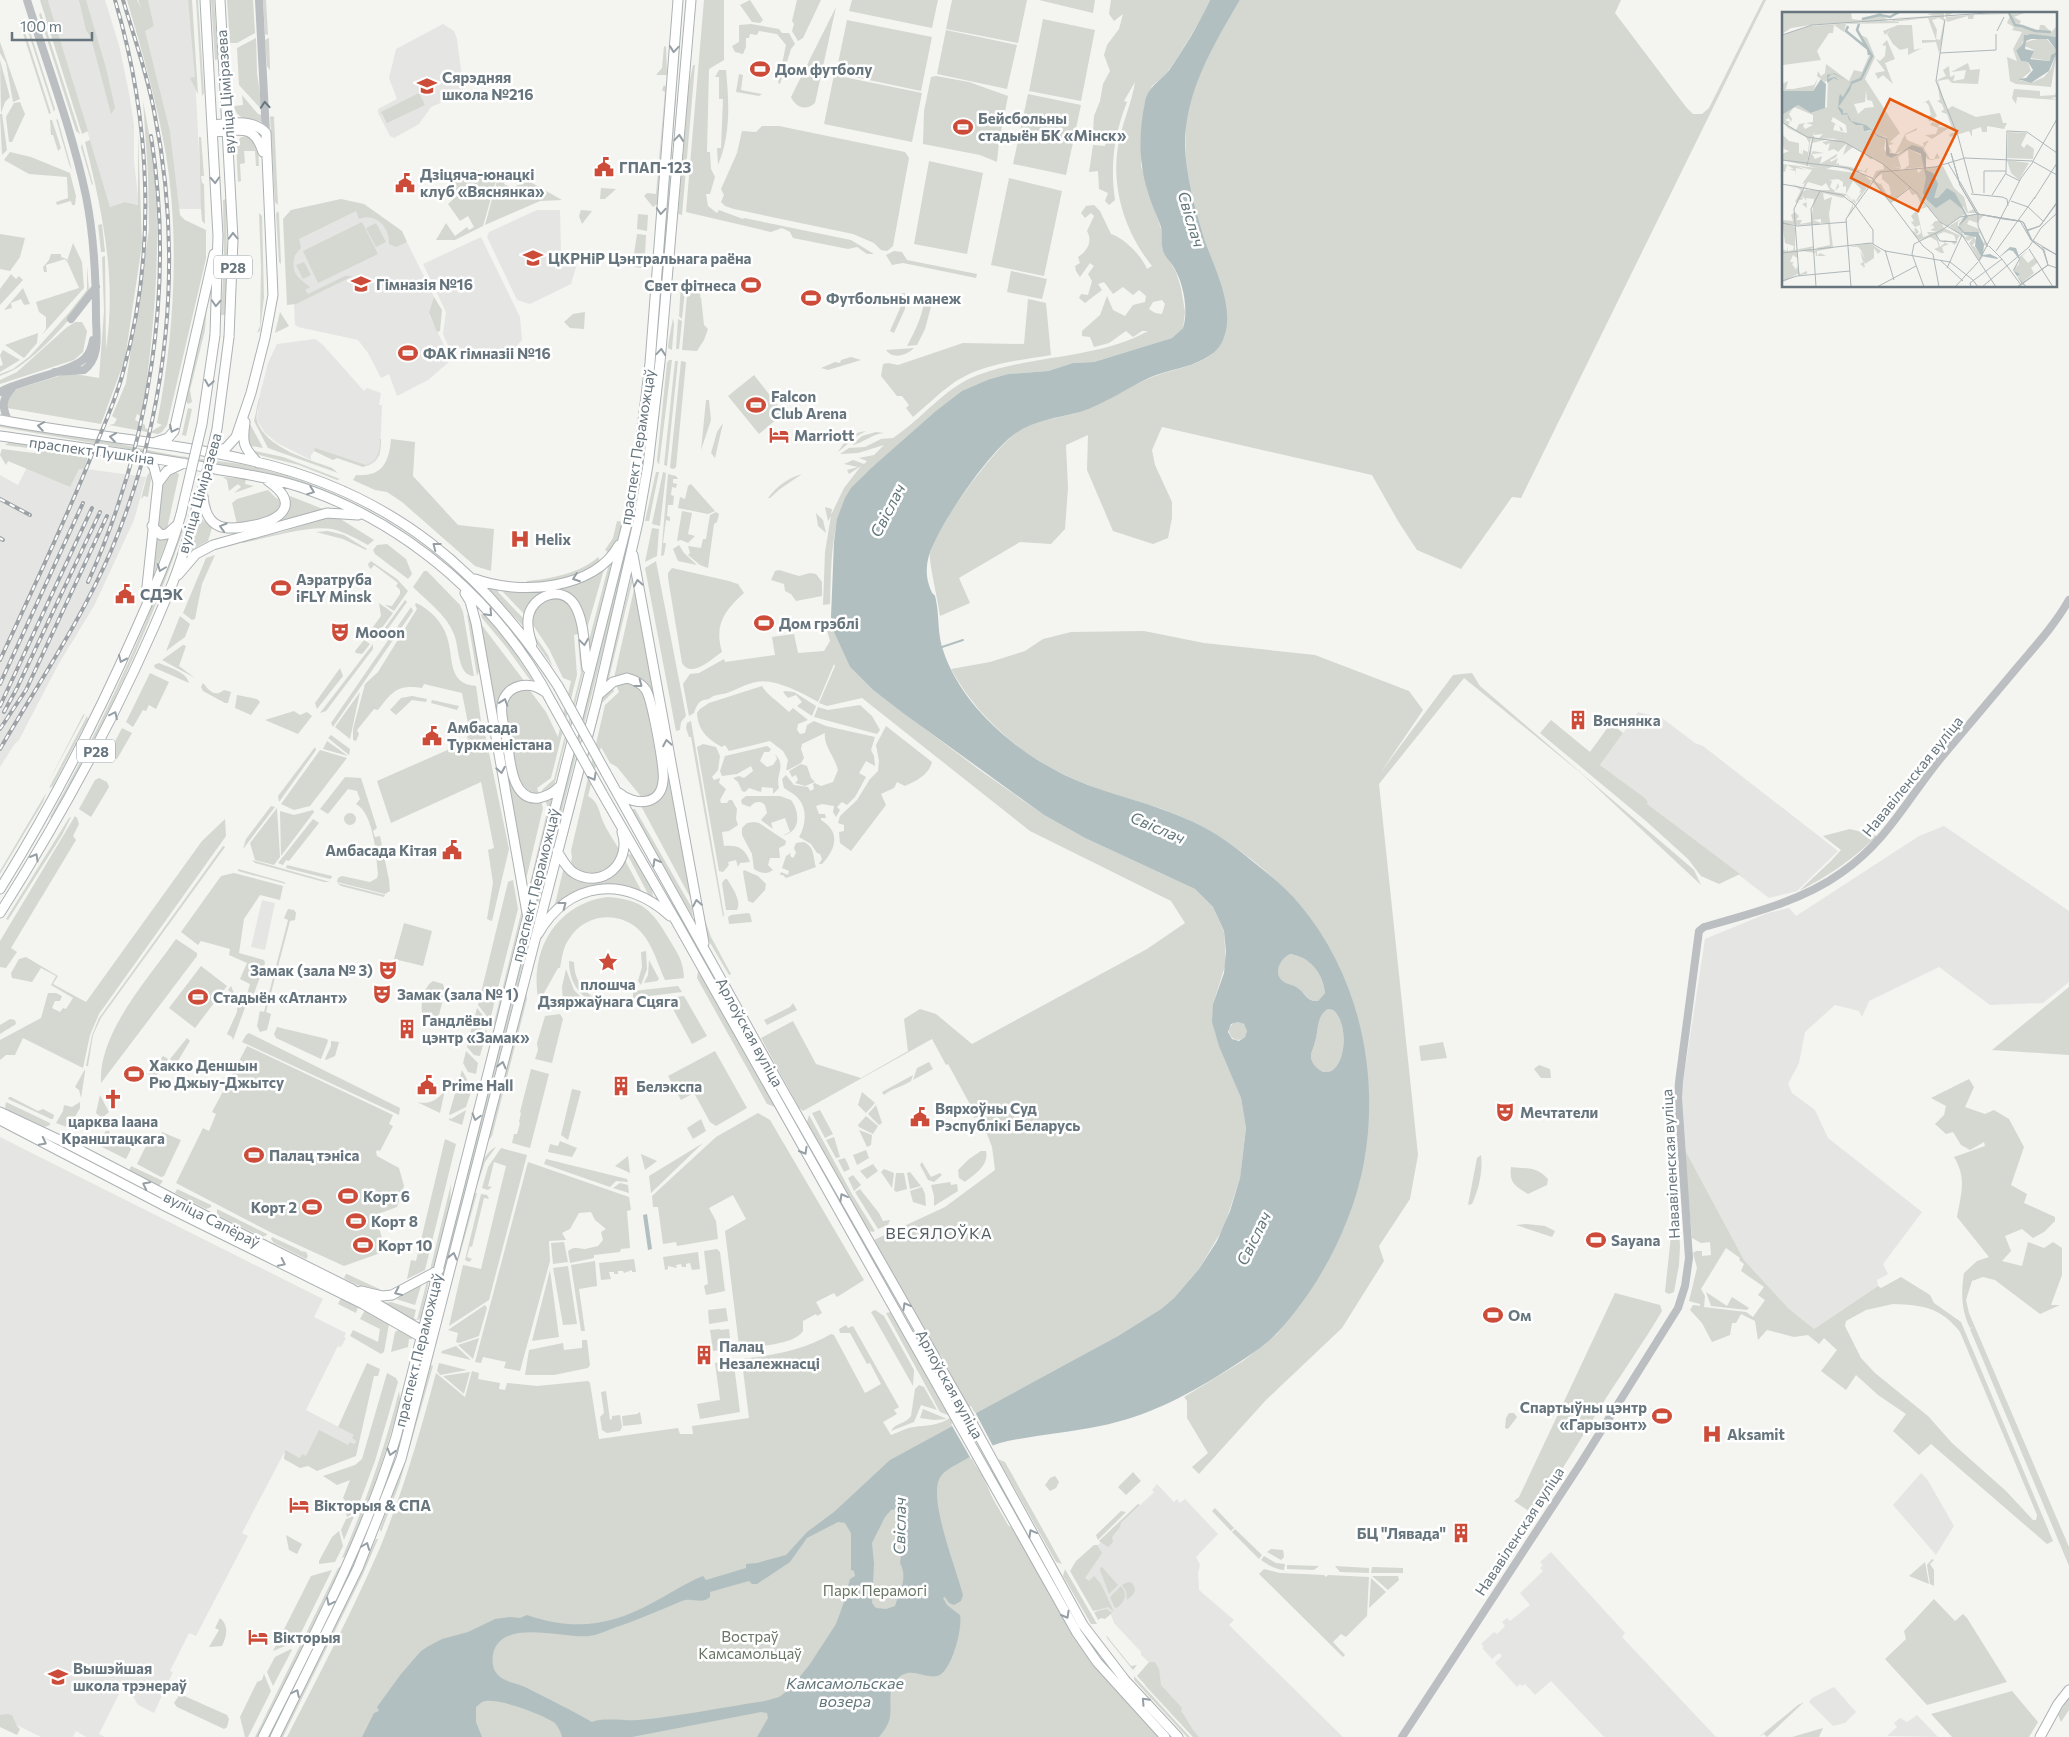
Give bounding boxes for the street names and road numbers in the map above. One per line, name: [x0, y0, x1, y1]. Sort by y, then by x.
street label: вуліца Ціміразева: [212, 29, 238, 155]
road number: Р28: [214, 256, 252, 278]
street label: праспект Пераможцаў: [616, 367, 658, 526]
street label: вуліца Ціміразева: [173, 431, 225, 555]
street label: праспект Пушкіна: [28, 432, 156, 468]
street label: Нававіленская вуліца: [1858, 712, 1966, 840]
road number: Р28: [77, 739, 115, 762]
street label: праспект Пераможцаў: [507, 806, 563, 964]
street label: Арлоўская вуліца: [713, 974, 787, 1090]
street label: Нававіленская вуліца: [1657, 1089, 1683, 1239]
street label: вуліца Сапёраў: [161, 1187, 263, 1251]
street label: праспект Пераможцаў: [390, 1271, 446, 1429]
street label: Арлоўская вуліца: [913, 1326, 987, 1442]
street label: Нававіленская вуліца: [1471, 1463, 1567, 1599]

